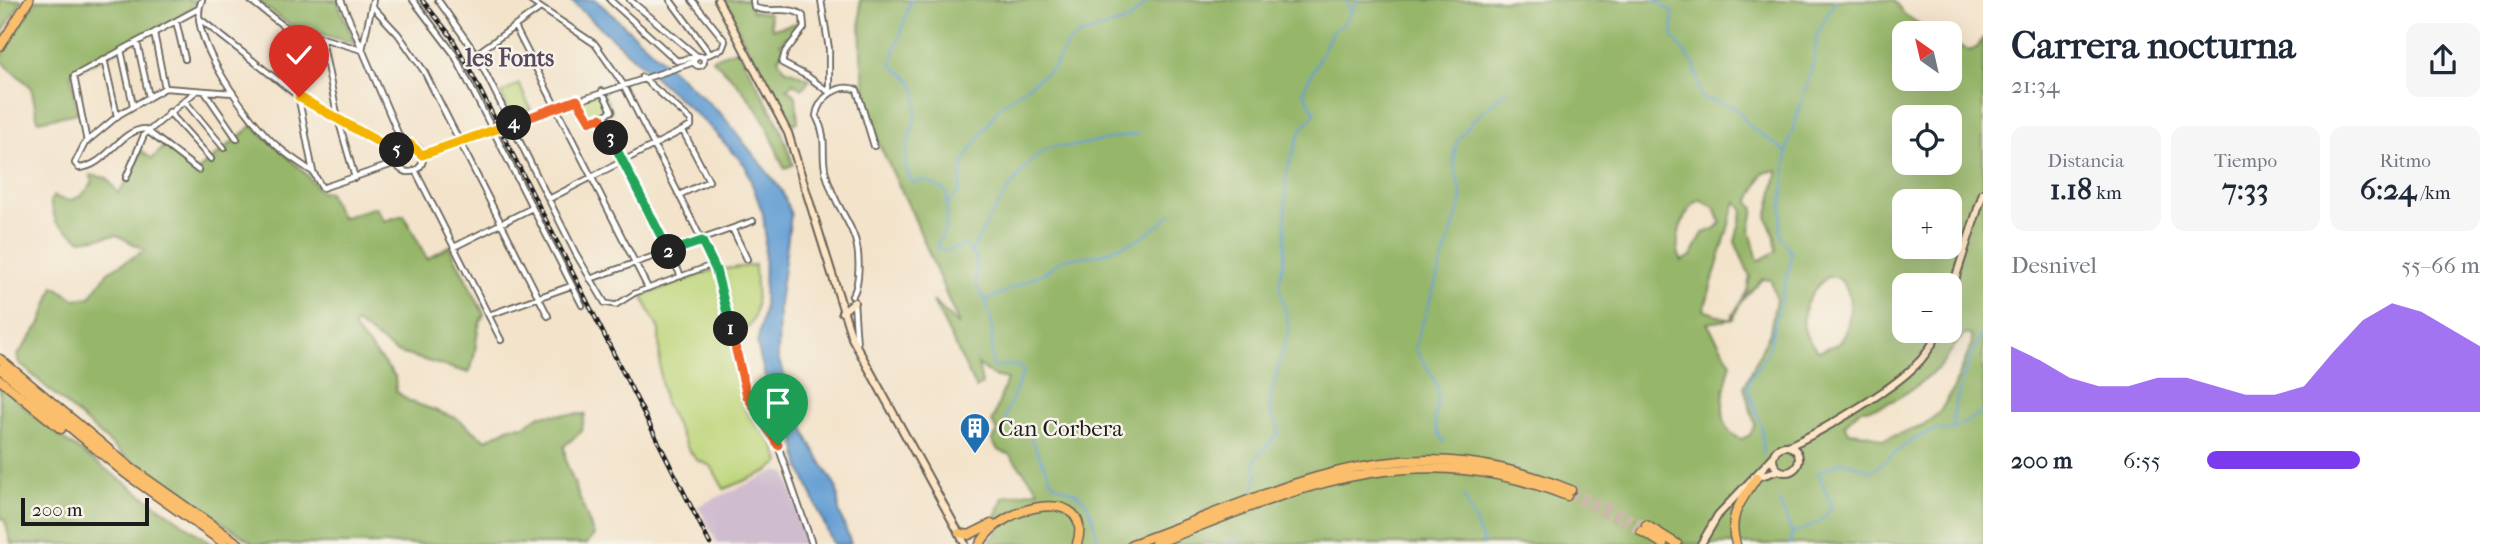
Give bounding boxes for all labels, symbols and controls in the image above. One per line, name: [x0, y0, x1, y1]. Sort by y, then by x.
north arrow: [1892, 21, 1962, 91]
map controls: [1892, 21, 1962, 343]
text: Carrera nocturna: [2011, 23, 2296, 68]
button: share: [2406, 23, 2480, 97]
pin: [269, 25, 329, 97]
icon: check: [280, 36, 318, 74]
district label: les Fonts: [465, 44, 554, 72]
text: 21:34: [2011, 72, 2060, 99]
button: locate: [1892, 105, 1962, 175]
pin: 4: [496, 106, 532, 140]
text: 4: [508, 111, 519, 133]
pin: 3: [594, 120, 628, 156]
text: 3: [607, 126, 614, 148]
pin: 5: [380, 132, 414, 168]
text: 5: [392, 138, 401, 160]
text: Distancia: [2048, 150, 2124, 172]
text: Tiempo: [2214, 150, 2277, 172]
text: Ritmo: [2379, 150, 2431, 172]
text: 1.18: [2050, 172, 2092, 207]
text: 7:33: [2222, 172, 2269, 207]
text: 6:24: [2360, 172, 2416, 207]
text: km: [2092, 182, 2122, 204]
text: /km: [2416, 182, 2451, 204]
button: +: [1892, 189, 1962, 259]
pin: 2: [652, 234, 686, 270]
text: 2: [664, 240, 673, 262]
text: Desnivel: [2011, 252, 2097, 279]
text: 55–66 m: [2401, 252, 2480, 279]
button: −: [1892, 273, 1962, 343]
pin: 1: [714, 312, 748, 346]
text: 1: [727, 317, 734, 339]
pin: [748, 373, 808, 445]
icon: arrive: [759, 384, 797, 422]
building icon: Can Corbera: [958, 411, 992, 455]
place label: Can Corbera: [998, 415, 1123, 442]
text: 200 m: [2011, 447, 2072, 474]
text: 6:55: [2123, 447, 2161, 474]
scale bar: [21, 495, 149, 527]
text: 200 m: [32, 499, 83, 521]

